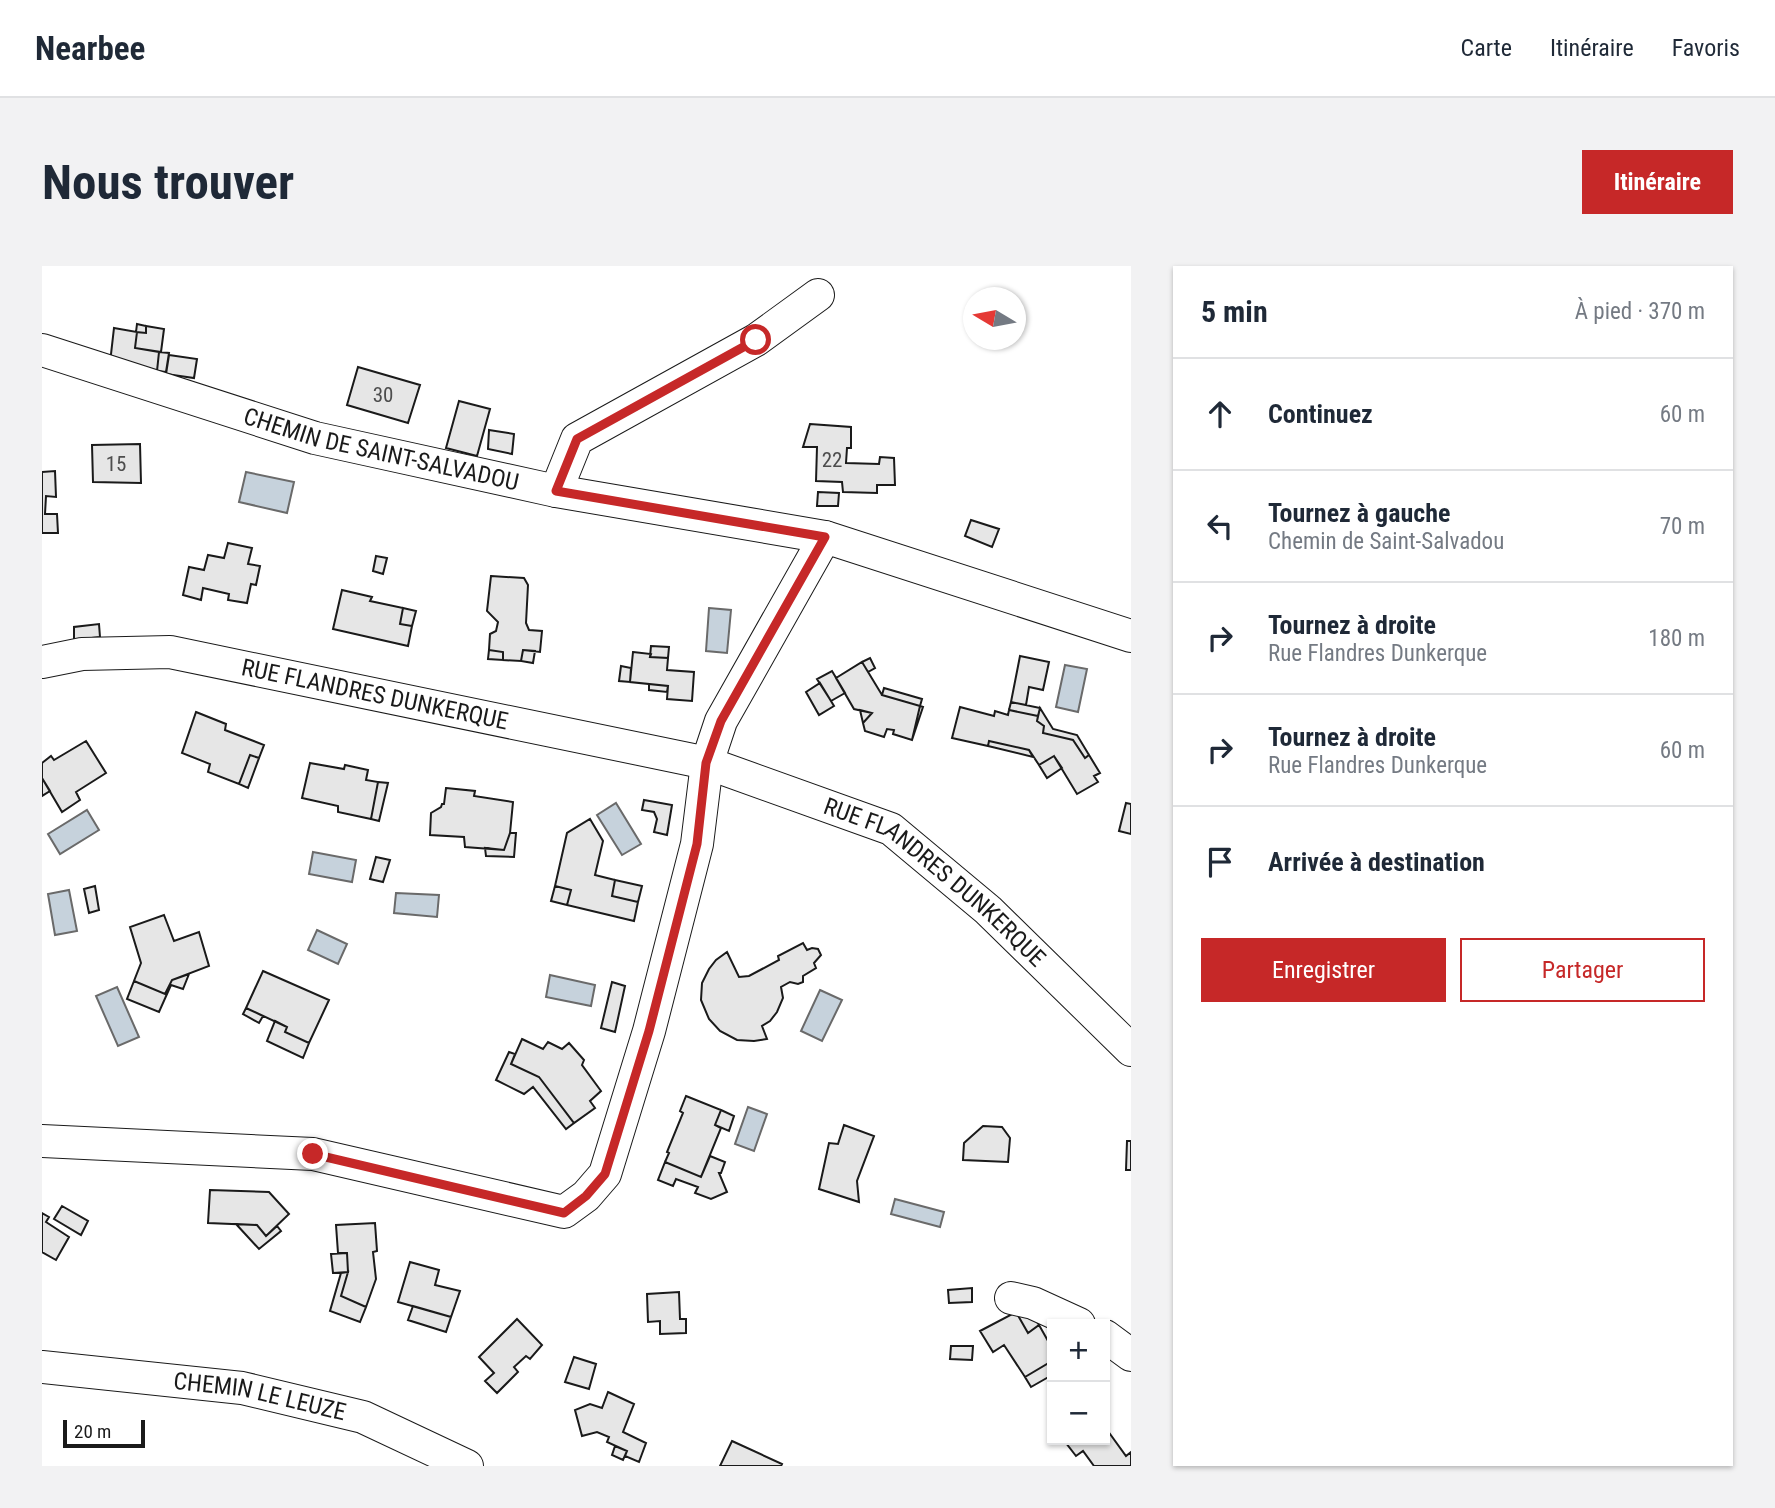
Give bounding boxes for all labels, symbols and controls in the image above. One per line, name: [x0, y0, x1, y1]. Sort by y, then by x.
text: Nearbee: [35, 29, 145, 68]
text: Carte: [1461, 34, 1512, 62]
text: Itinéraire: [1550, 34, 1634, 62]
text: Favoris: [1672, 34, 1740, 62]
button: Itinéraire: [1582, 150, 1733, 214]
text: Nous trouver: [42, 154, 294, 211]
north arrow: [963, 287, 1026, 350]
text: 5 min: [1201, 294, 1268, 329]
text: À pied · 370 m: [1575, 298, 1705, 325]
route start: [740, 324, 771, 355]
house number: 30: [373, 383, 393, 407]
icon: ahead: [1201, 395, 1239, 433]
text: Continuez: [1268, 399, 1373, 429]
text: 60 m: [1660, 401, 1705, 428]
street label: CHEMIN DE SAINT-SALVADOU: [240, 402, 522, 496]
house number: 22: [822, 448, 842, 472]
house number: 15: [106, 452, 126, 476]
text: Tournez à gauche: [1268, 498, 1450, 528]
icon: left: [1201, 507, 1239, 545]
text: 70 m: [1660, 513, 1705, 540]
text: Chemin de Saint-Salvadou: [1268, 528, 1504, 555]
text: Tournez à droite: [1268, 610, 1436, 640]
icon: right: [1201, 619, 1239, 657]
text: 180 m: [1648, 625, 1705, 652]
text: Rue Flandres Dunkerque: [1268, 640, 1487, 667]
street label: RUE FLANDRES DUNKERQUE: [239, 653, 511, 736]
text: Tournez à droite: [1268, 722, 1436, 752]
icon: right: [1201, 731, 1239, 769]
text: 60 m: [1660, 737, 1705, 764]
text: Rue Flandres Dunkerque: [1268, 752, 1487, 779]
street label: RUE FLANDRES DUNKERQUE: [820, 792, 1051, 972]
icon: arrive: [1201, 843, 1239, 881]
text: Arrivée à destination: [1268, 847, 1485, 877]
button: Enregistrer: [1201, 938, 1446, 1002]
button: Partager: [1460, 938, 1705, 1002]
route end: [297, 1138, 328, 1169]
map controls: [1047, 1319, 1110, 1445]
button: +: [1047, 1319, 1110, 1382]
street label: CHEMIN LE LEUZE: [172, 1367, 349, 1426]
button: −: [1047, 1382, 1110, 1445]
scale bar: [63, 1417, 145, 1449]
text: 20 m: [74, 1420, 111, 1443]

